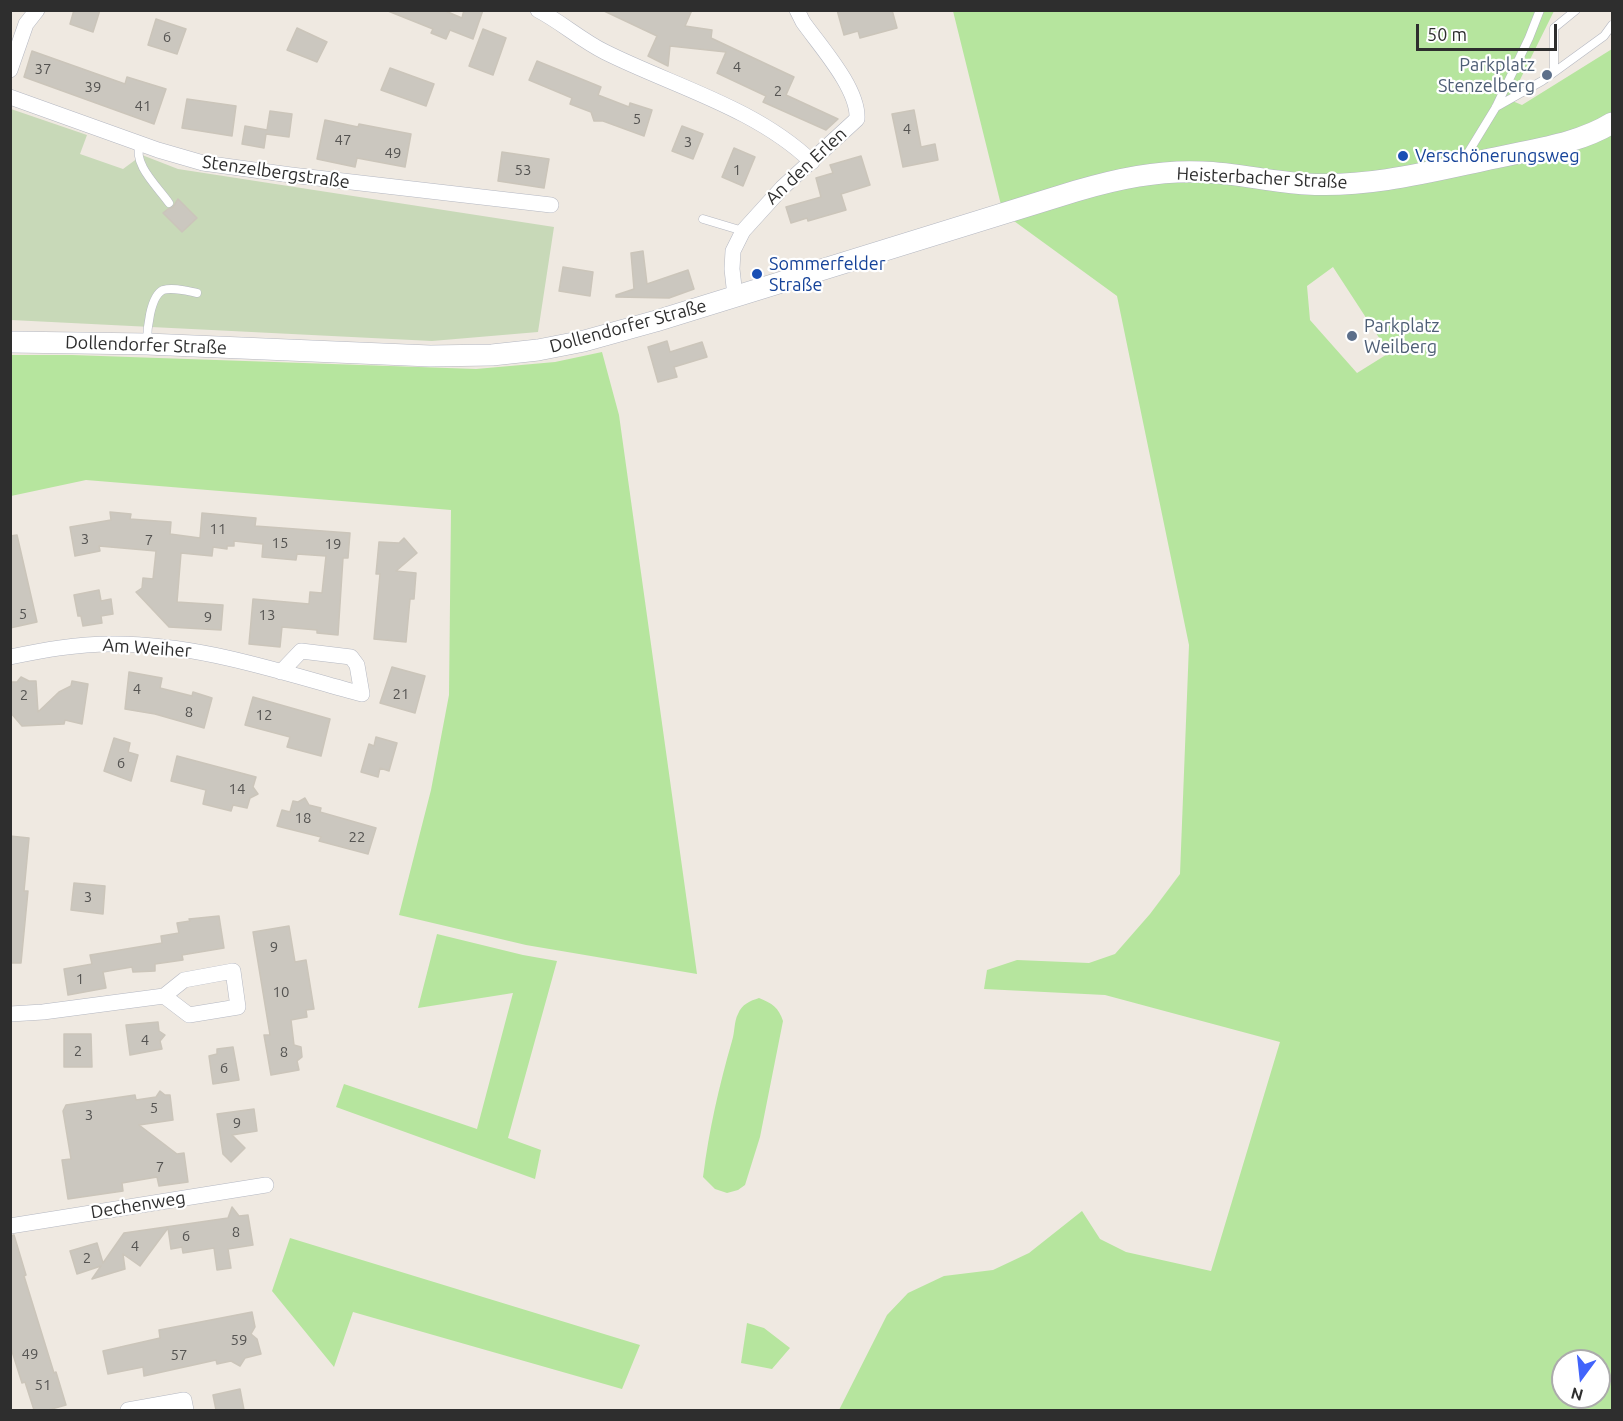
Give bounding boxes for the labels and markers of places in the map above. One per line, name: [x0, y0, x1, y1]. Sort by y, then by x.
place label: Parkplatz Stenzelberg: [1438, 54, 1535, 97]
marker: Parkplatz Stenzelberg: [1540, 68, 1554, 82]
place label: Verschönerungsweg: [1415, 145, 1580, 167]
marker: Verschönerungsweg: [1396, 149, 1410, 163]
place label: Sommerfelder Straße: [769, 253, 886, 296]
marker: Sommerfelder Straße: [750, 267, 764, 281]
place label: Parkplatz Weilberg: [1364, 315, 1440, 358]
marker: Parkplatz Weilberg: [1345, 329, 1359, 343]

